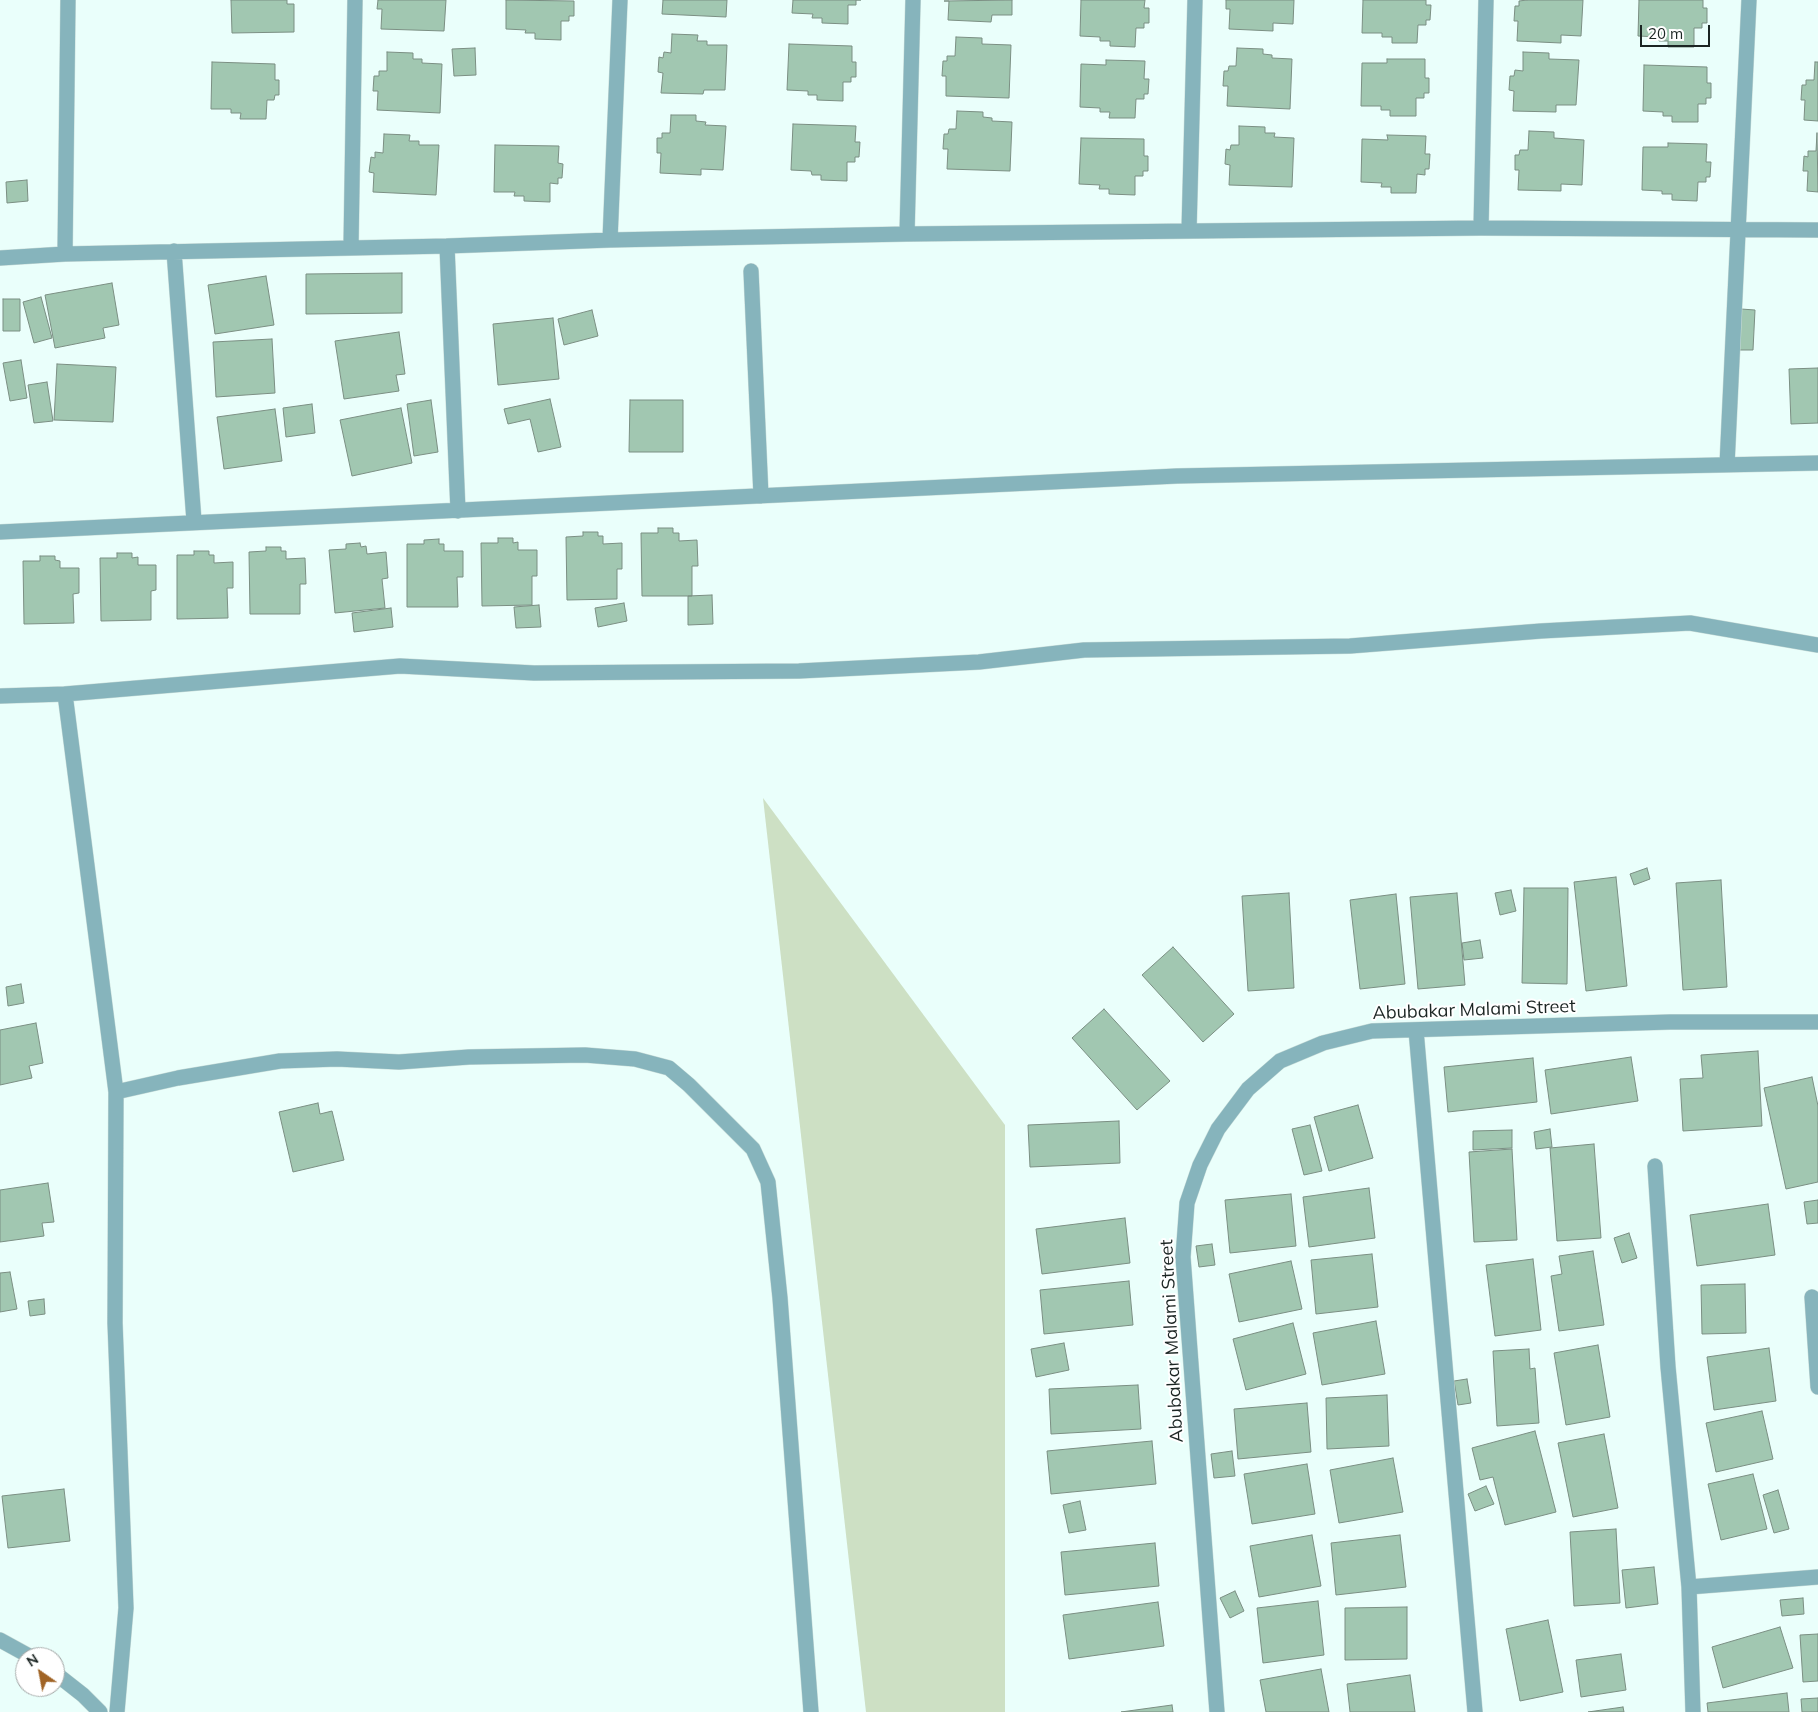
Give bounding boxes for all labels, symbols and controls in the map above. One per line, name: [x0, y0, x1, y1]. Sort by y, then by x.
scale bar: [1643, 15, 1713, 47]
text: 20 m: [1648, 24, 1683, 43]
street label: Abubakar Malami Street: [1372, 996, 1576, 1024]
street label: Abubakar Malami Street: [1156, 1239, 1188, 1443]
north arrow: [15, 1647, 65, 1697]
text: N: [23, 1650, 42, 1671]

